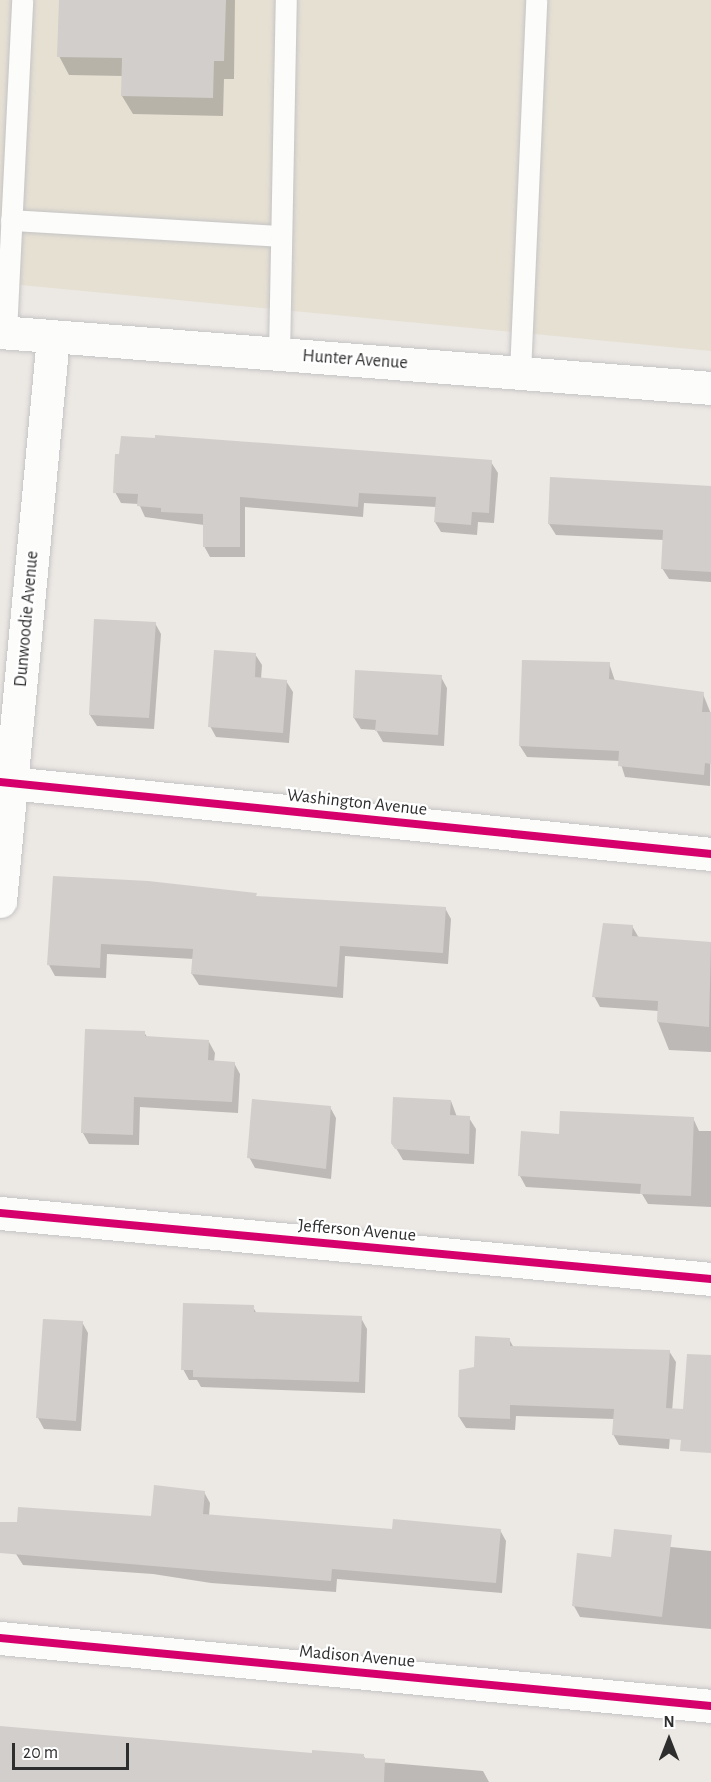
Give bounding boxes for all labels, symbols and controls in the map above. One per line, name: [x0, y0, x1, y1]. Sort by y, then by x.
street label: Hunter Avenue: [302, 346, 408, 374]
street label: Dunwoodie Avenue: [10, 550, 44, 688]
street label: Washington Avenue: [286, 785, 428, 821]
street label: Jefferson Avenue: [297, 1215, 417, 1247]
street label: Madison Avenue: [298, 1641, 416, 1673]
north arrow: [639, 1710, 699, 1770]
text: N: [663, 1714, 675, 1730]
scale bar: [15, 1731, 132, 1769]
text: 20 m: [23, 1744, 58, 1762]

